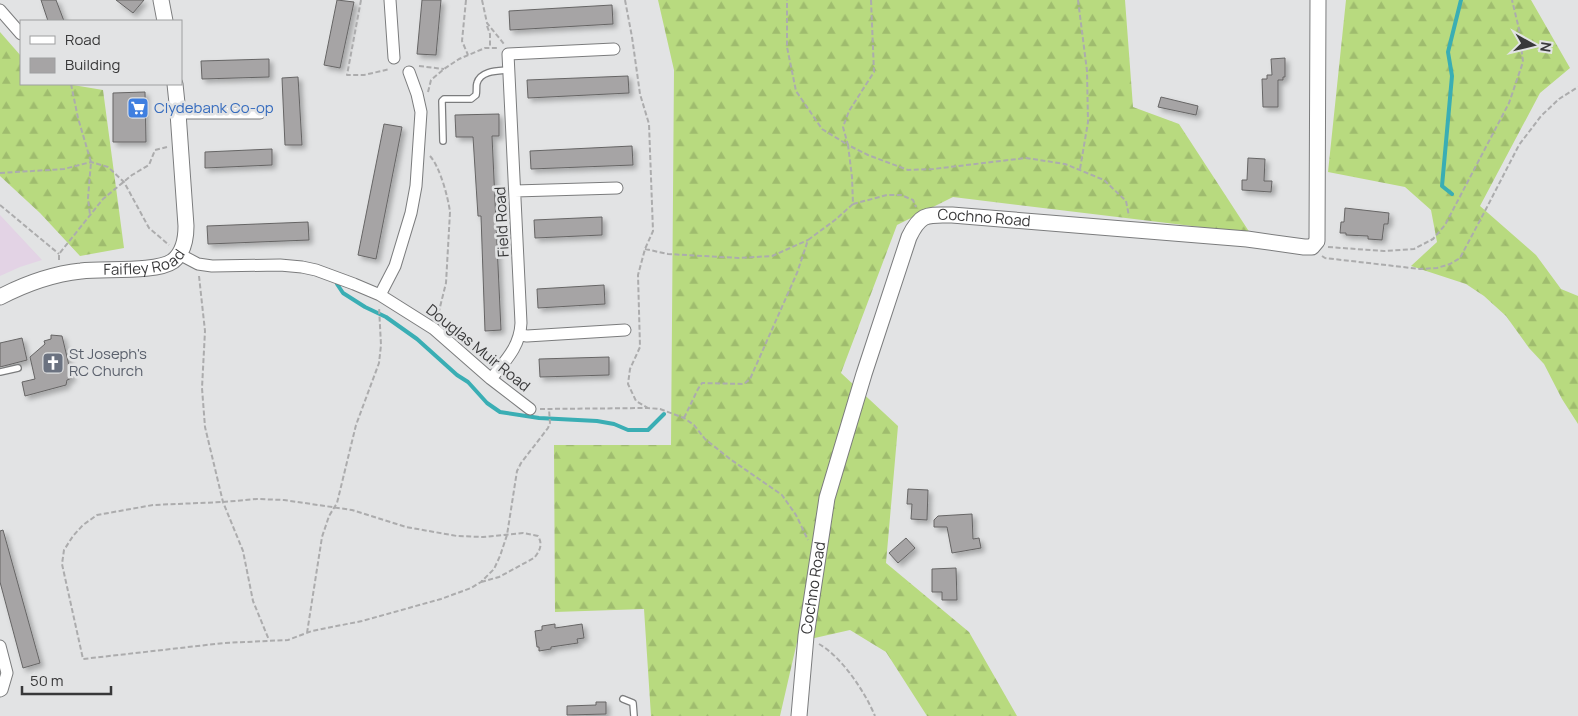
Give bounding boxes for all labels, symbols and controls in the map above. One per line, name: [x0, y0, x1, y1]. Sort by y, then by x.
legend: [20, 20, 182, 85]
north arrow: [1508, 20, 1558, 70]
text: Road: [65, 29, 101, 50]
text: N: [1536, 41, 1556, 53]
text: Building: [65, 54, 120, 75]
supermarket icon: Clydebank Co-op: [126, 96, 150, 120]
place label: Clydebank Co-op: [154, 97, 274, 118]
street label: Field Road: [489, 186, 514, 258]
street label: Cochno Road: [937, 204, 1031, 231]
street label: Faifley Road: [103, 245, 190, 280]
street label: Douglas Muir Road: [422, 299, 535, 396]
place label: St Joseph's RC Church: [69, 343, 147, 381]
church icon: St Joseph's RC Church: [41, 351, 65, 375]
street label: Cochno Road: [795, 540, 830, 635]
scale bar: [22, 664, 111, 696]
text: 50 m: [30, 670, 64, 691]

